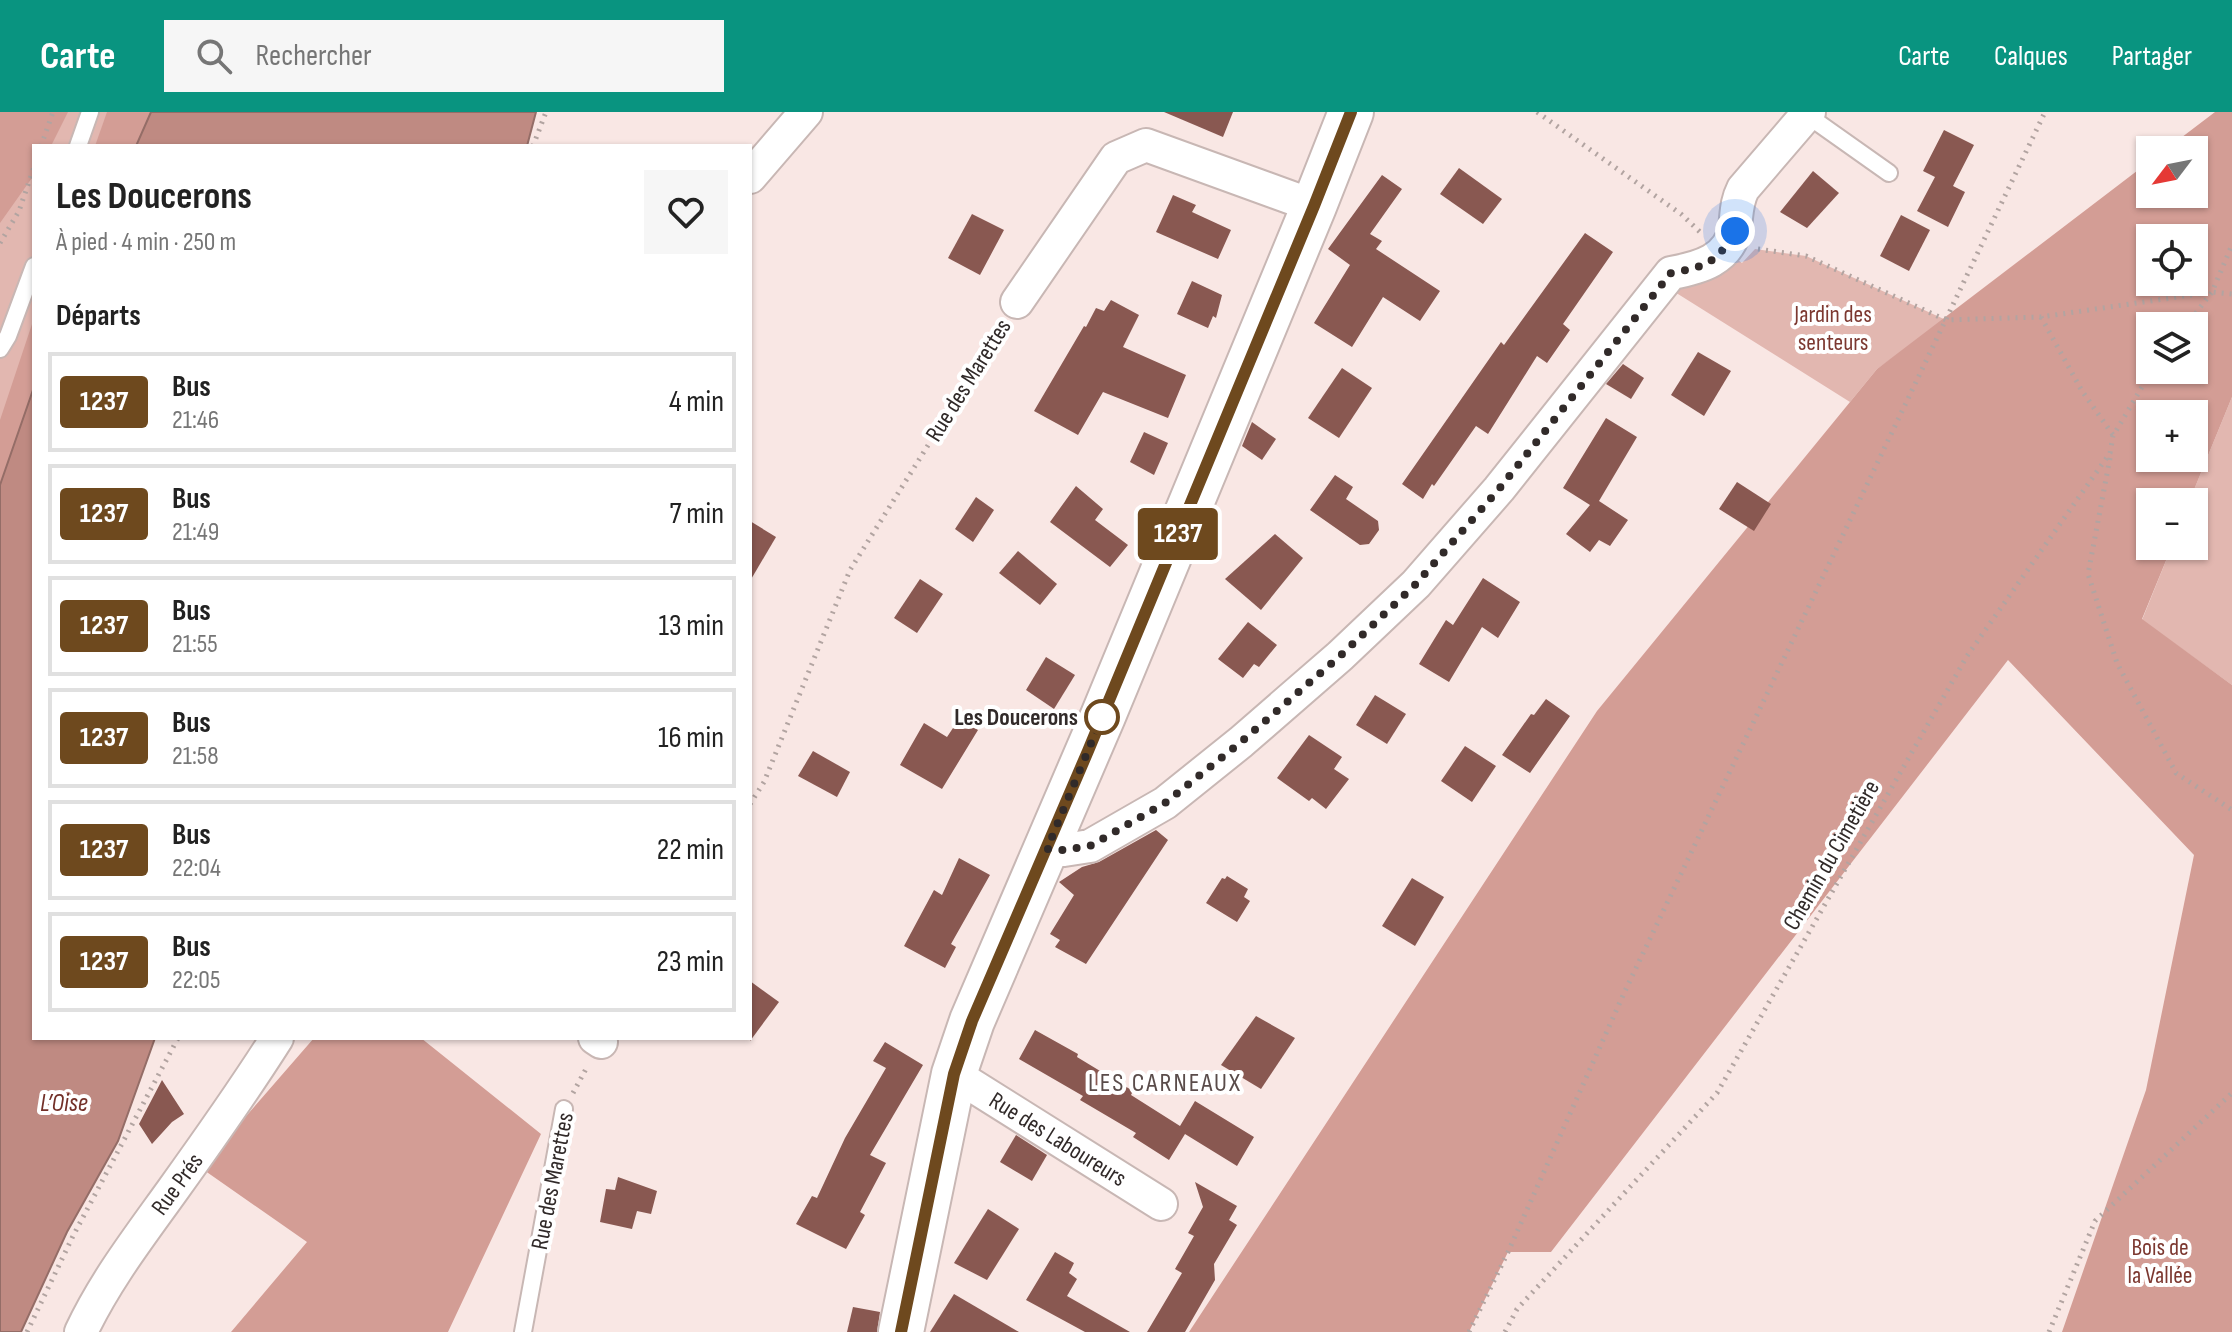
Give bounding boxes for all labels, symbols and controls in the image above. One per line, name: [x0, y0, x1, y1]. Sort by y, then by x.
search box: [164, 20, 724, 92]
text: Carte: [40, 34, 116, 79]
icon: search: [192, 34, 236, 78]
text: Rechercher: [256, 38, 372, 74]
text: Carte: [1898, 40, 1950, 73]
text: Calques: [1994, 40, 2068, 73]
text: Partager: [2112, 40, 2192, 73]
north arrow: [2136, 136, 2208, 208]
map controls: [2136, 136, 2208, 560]
button: heart: [644, 170, 728, 254]
text: Les Doucerons: [56, 174, 252, 219]
your location: [1715, 211, 1755, 251]
button: locate: [2136, 224, 2208, 296]
text: À pied · 4 min · 250 m: [56, 227, 236, 258]
text: Départs: [56, 298, 141, 334]
park label: Jardin des senteurs: [1793, 300, 1872, 357]
button: layers: [2136, 312, 2208, 384]
street label: Rue des Marettes: [919, 314, 1018, 447]
text: Bus: [172, 369, 211, 405]
text: 4 min: [669, 384, 724, 420]
text: 1237: [80, 385, 128, 418]
button: +: [2136, 400, 2208, 472]
text: 21:46: [172, 405, 219, 436]
text: Bus: [172, 481, 211, 517]
button: −: [2136, 488, 2208, 560]
text: 7 min: [670, 496, 724, 532]
text: 1237: [80, 497, 128, 530]
line badge: 1237: [1122, 508, 1234, 560]
text: 21:49: [172, 517, 219, 548]
text: 1237: [1154, 517, 1202, 550]
text: Bus: [172, 593, 211, 629]
text: 13 min: [658, 608, 724, 644]
text: 1237: [80, 609, 128, 642]
text: 21:55: [172, 629, 218, 660]
marker: Les Doucerons: [1085, 700, 1119, 734]
place label: Les Doucerons: [954, 703, 1078, 732]
text: Bus: [172, 705, 211, 741]
text: 16 min: [658, 720, 724, 756]
text: 1237: [80, 721, 128, 754]
text: 21:58: [172, 741, 219, 772]
street label: Chemin du Cimetière: [1777, 775, 1886, 935]
text: Bus: [172, 817, 211, 853]
text: 22 min: [657, 832, 724, 868]
text: 1237: [80, 833, 128, 866]
text: 22:04: [172, 853, 221, 884]
text: Bus: [172, 929, 211, 965]
text: 23 min: [657, 944, 724, 980]
text: 1237: [80, 945, 128, 978]
text: 22:05: [172, 965, 220, 996]
district label: LES CARNEAUX: [1088, 1068, 1242, 1099]
street label: Rue des Laboureurs: [984, 1086, 1132, 1193]
water label: L’Oise: [40, 1088, 88, 1119]
street label: Rue des Marettes: [525, 1110, 580, 1252]
street label: Rue Prés: [145, 1148, 210, 1221]
park label: Bois de la Vallée: [2127, 1233, 2193, 1290]

